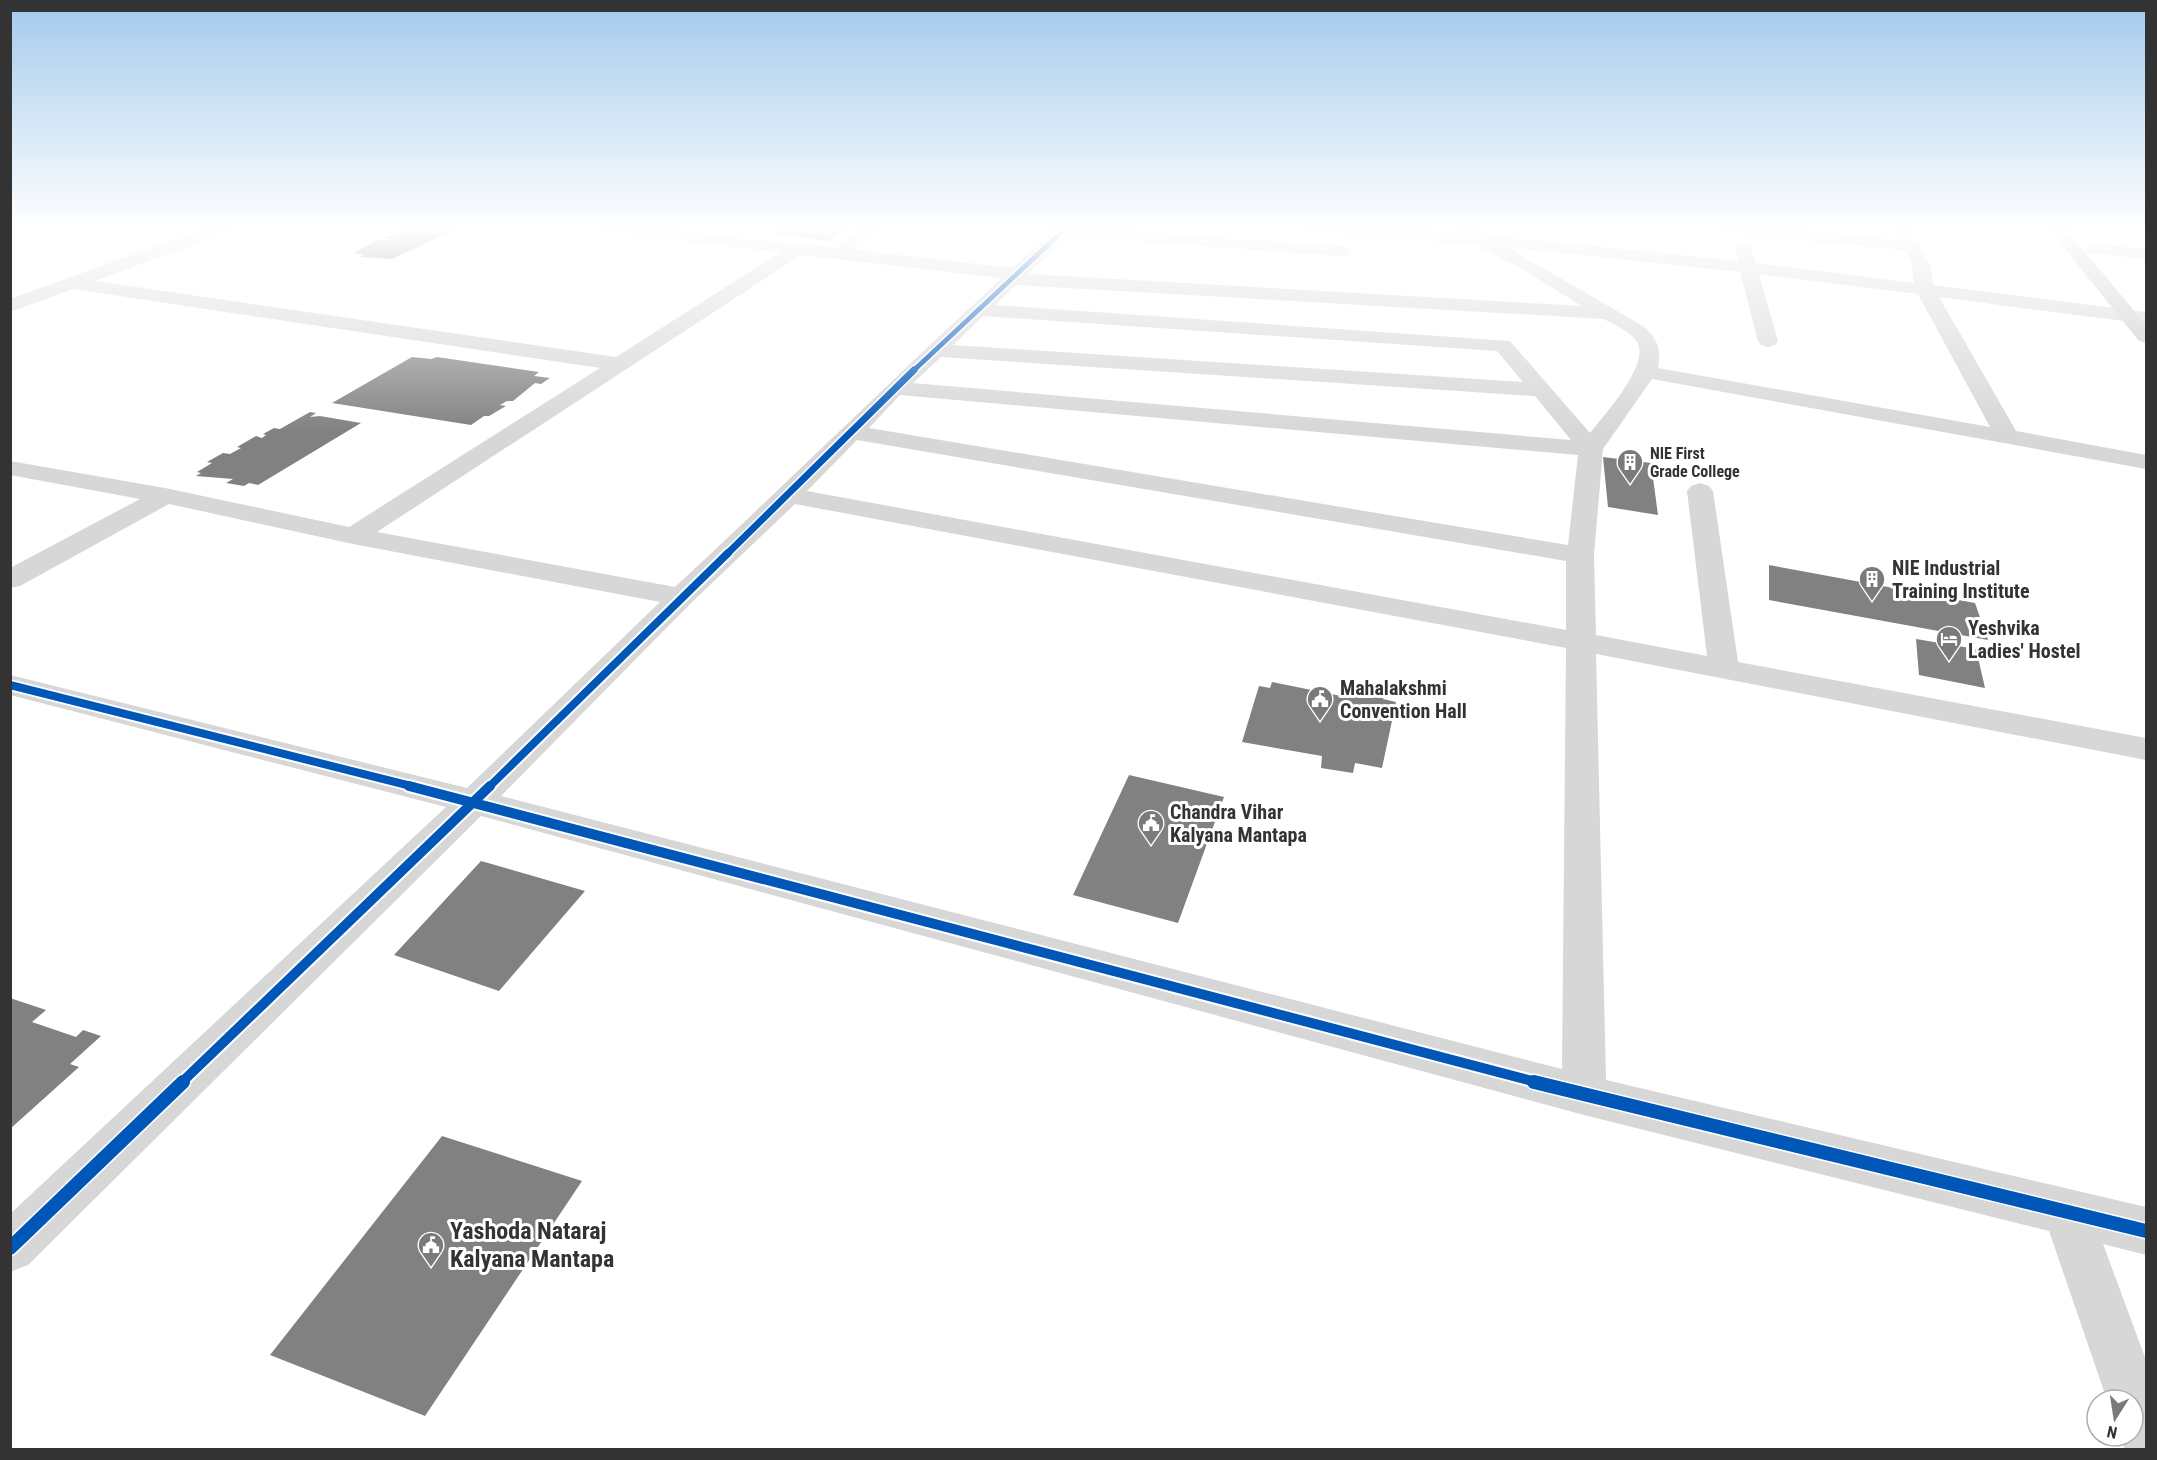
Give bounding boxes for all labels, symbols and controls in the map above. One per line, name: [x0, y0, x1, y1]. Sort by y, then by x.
place label: NIE First Grade College: [1650, 444, 1740, 481]
building icon: NIE First Grade College: [1615, 447, 1645, 485]
place label: NIE Industrial Training Institute: [1892, 556, 2030, 603]
building icon: NIE Industrial Training Institute: [1857, 564, 1887, 602]
place label: Yeshvika Ladies' Hostel: [1968, 616, 2081, 663]
hotel icon: Yeshvika Ladies' Hostel: [1934, 624, 1964, 662]
place label: Mahalakshmi Convention Hall: [1340, 676, 1467, 723]
public building icon: Mahalakshmi Convention Hall: [1305, 684, 1335, 722]
place label: Chandra Vihar Kalyana Mantapa: [1170, 800, 1307, 847]
public building icon: Chandra Vihar Kalyana Mantapa: [1136, 808, 1166, 846]
place label: Yashoda Nataraj Kalyana Mantapa: [450, 1217, 614, 1273]
public building icon: Yashoda Nataraj Kalyana Mantapa: [416, 1230, 446, 1268]
north arrow: [2085, 1388, 2145, 1448]
text: N: [2105, 1422, 2119, 1442]

